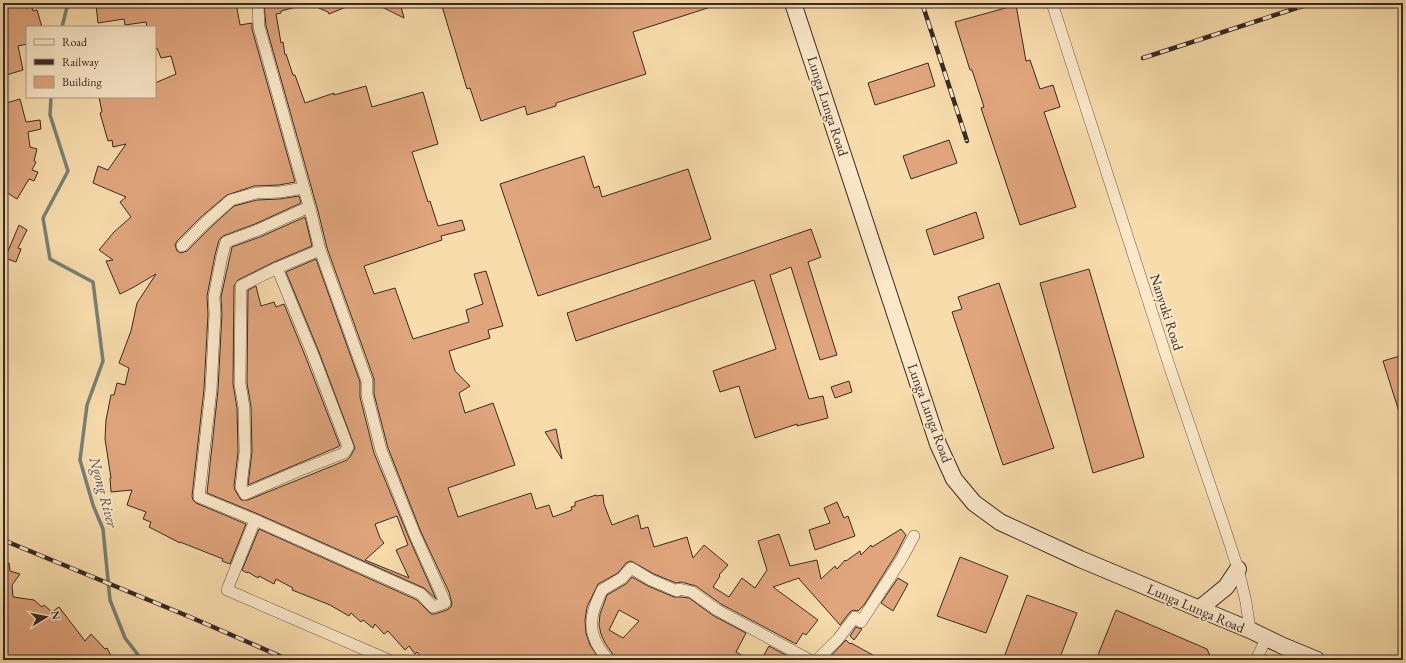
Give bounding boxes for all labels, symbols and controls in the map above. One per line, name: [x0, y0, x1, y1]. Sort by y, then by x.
legend: [26, 26, 156, 98]
text: Road: [62, 34, 88, 50]
text: Railway: [62, 54, 100, 70]
street label: Lunga Lunga Road: [803, 54, 853, 159]
text: Building: [62, 74, 103, 90]
street label: Nanyuki Road: [1146, 272, 1188, 353]
street label: Lunga Lunga Road: [904, 361, 957, 466]
water label: Ngong River: [85, 454, 123, 531]
street label: Lunga Lunga Road: [1145, 579, 1248, 637]
north arrow: [26, 597, 66, 637]
text: N: [48, 610, 64, 621]

